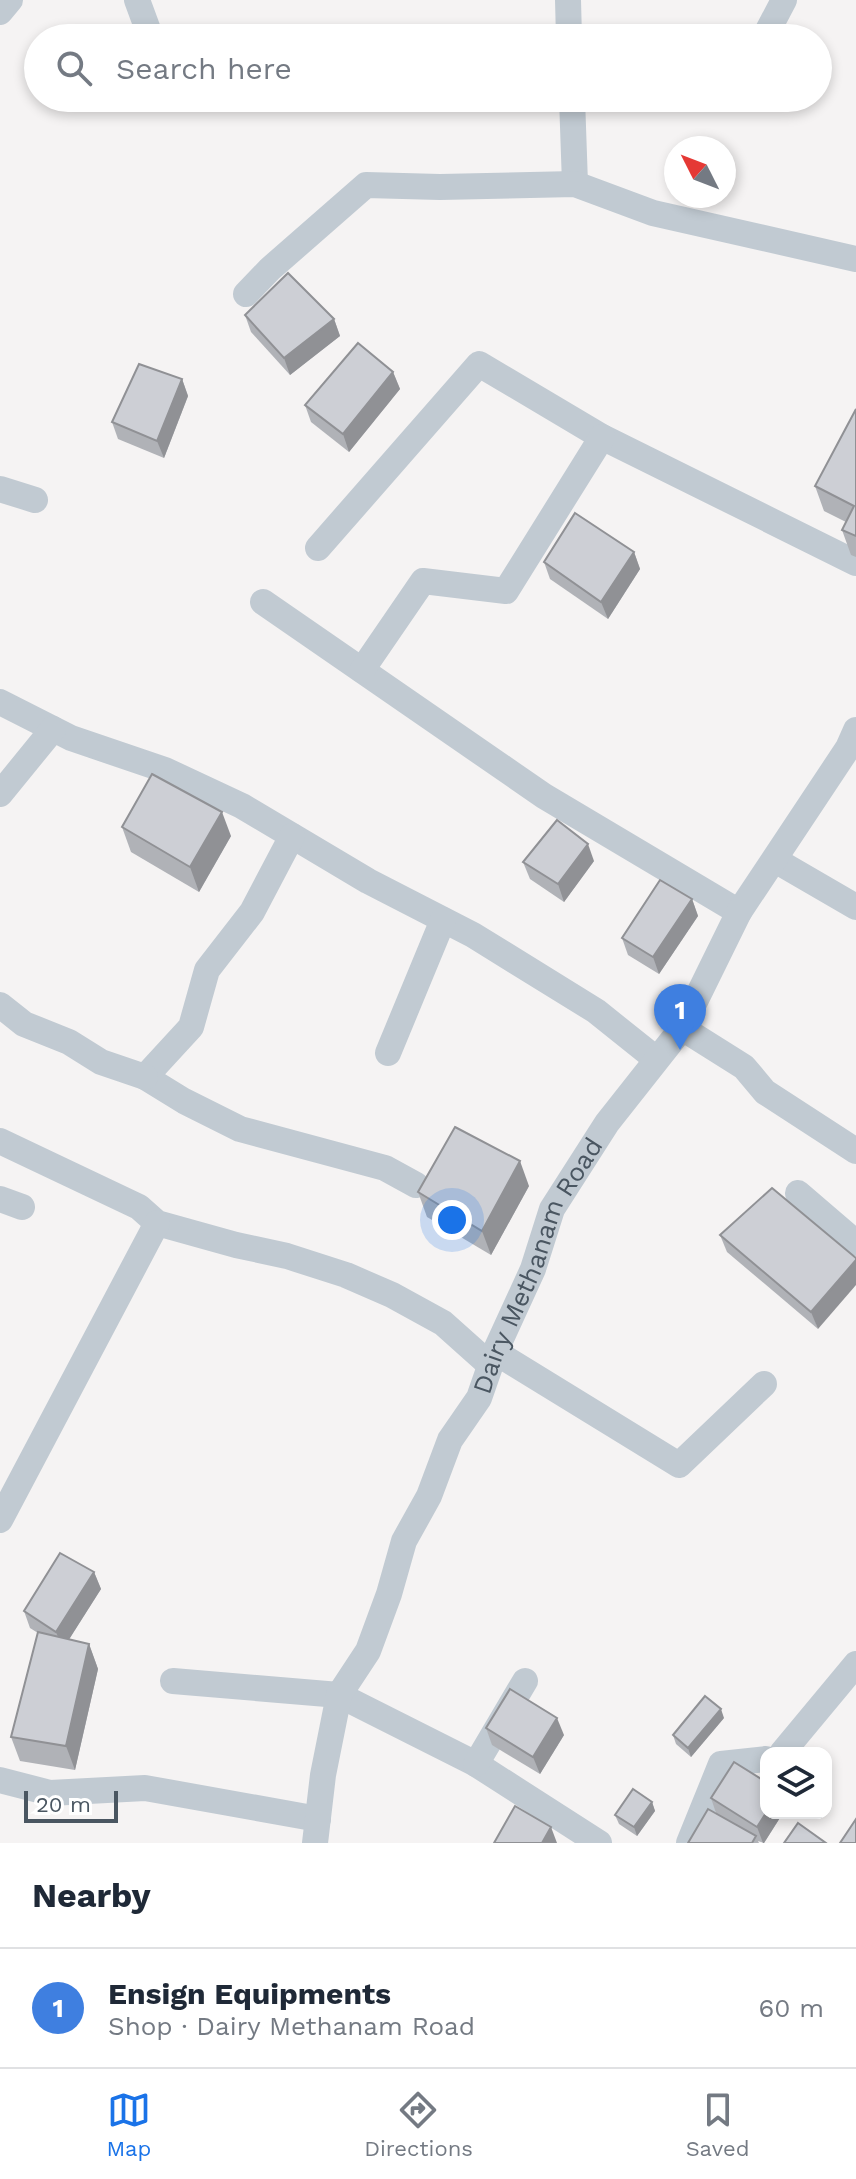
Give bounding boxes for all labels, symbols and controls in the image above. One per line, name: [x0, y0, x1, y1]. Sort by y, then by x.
search box: [24, 24, 832, 112]
icon: search: [52, 46, 96, 90]
text: Search here: [116, 51, 292, 86]
north arrow: [664, 136, 736, 208]
pin: 1: [654, 984, 706, 1050]
street label: Dairy Methanam Road: [467, 1132, 609, 1398]
your location: [432, 1200, 472, 1240]
map controls: [760, 1747, 832, 1819]
button: layers: [760, 1747, 832, 1819]
scale bar: [24, 1787, 118, 1823]
text: 20 m: [36, 1792, 91, 1817]
text: Nearby: [32, 1875, 151, 1915]
text: Ensign Equipments: [108, 1976, 391, 2011]
text: 1: [52, 1993, 64, 2023]
text: 60 m: [758, 1993, 824, 2023]
text: Shop · Dairy Methanam Road: [108, 2011, 475, 2041]
tab: Map: [106, 2088, 151, 2161]
tab: Directions: [364, 2088, 473, 2161]
tab: Saved: [686, 2088, 750, 2161]

